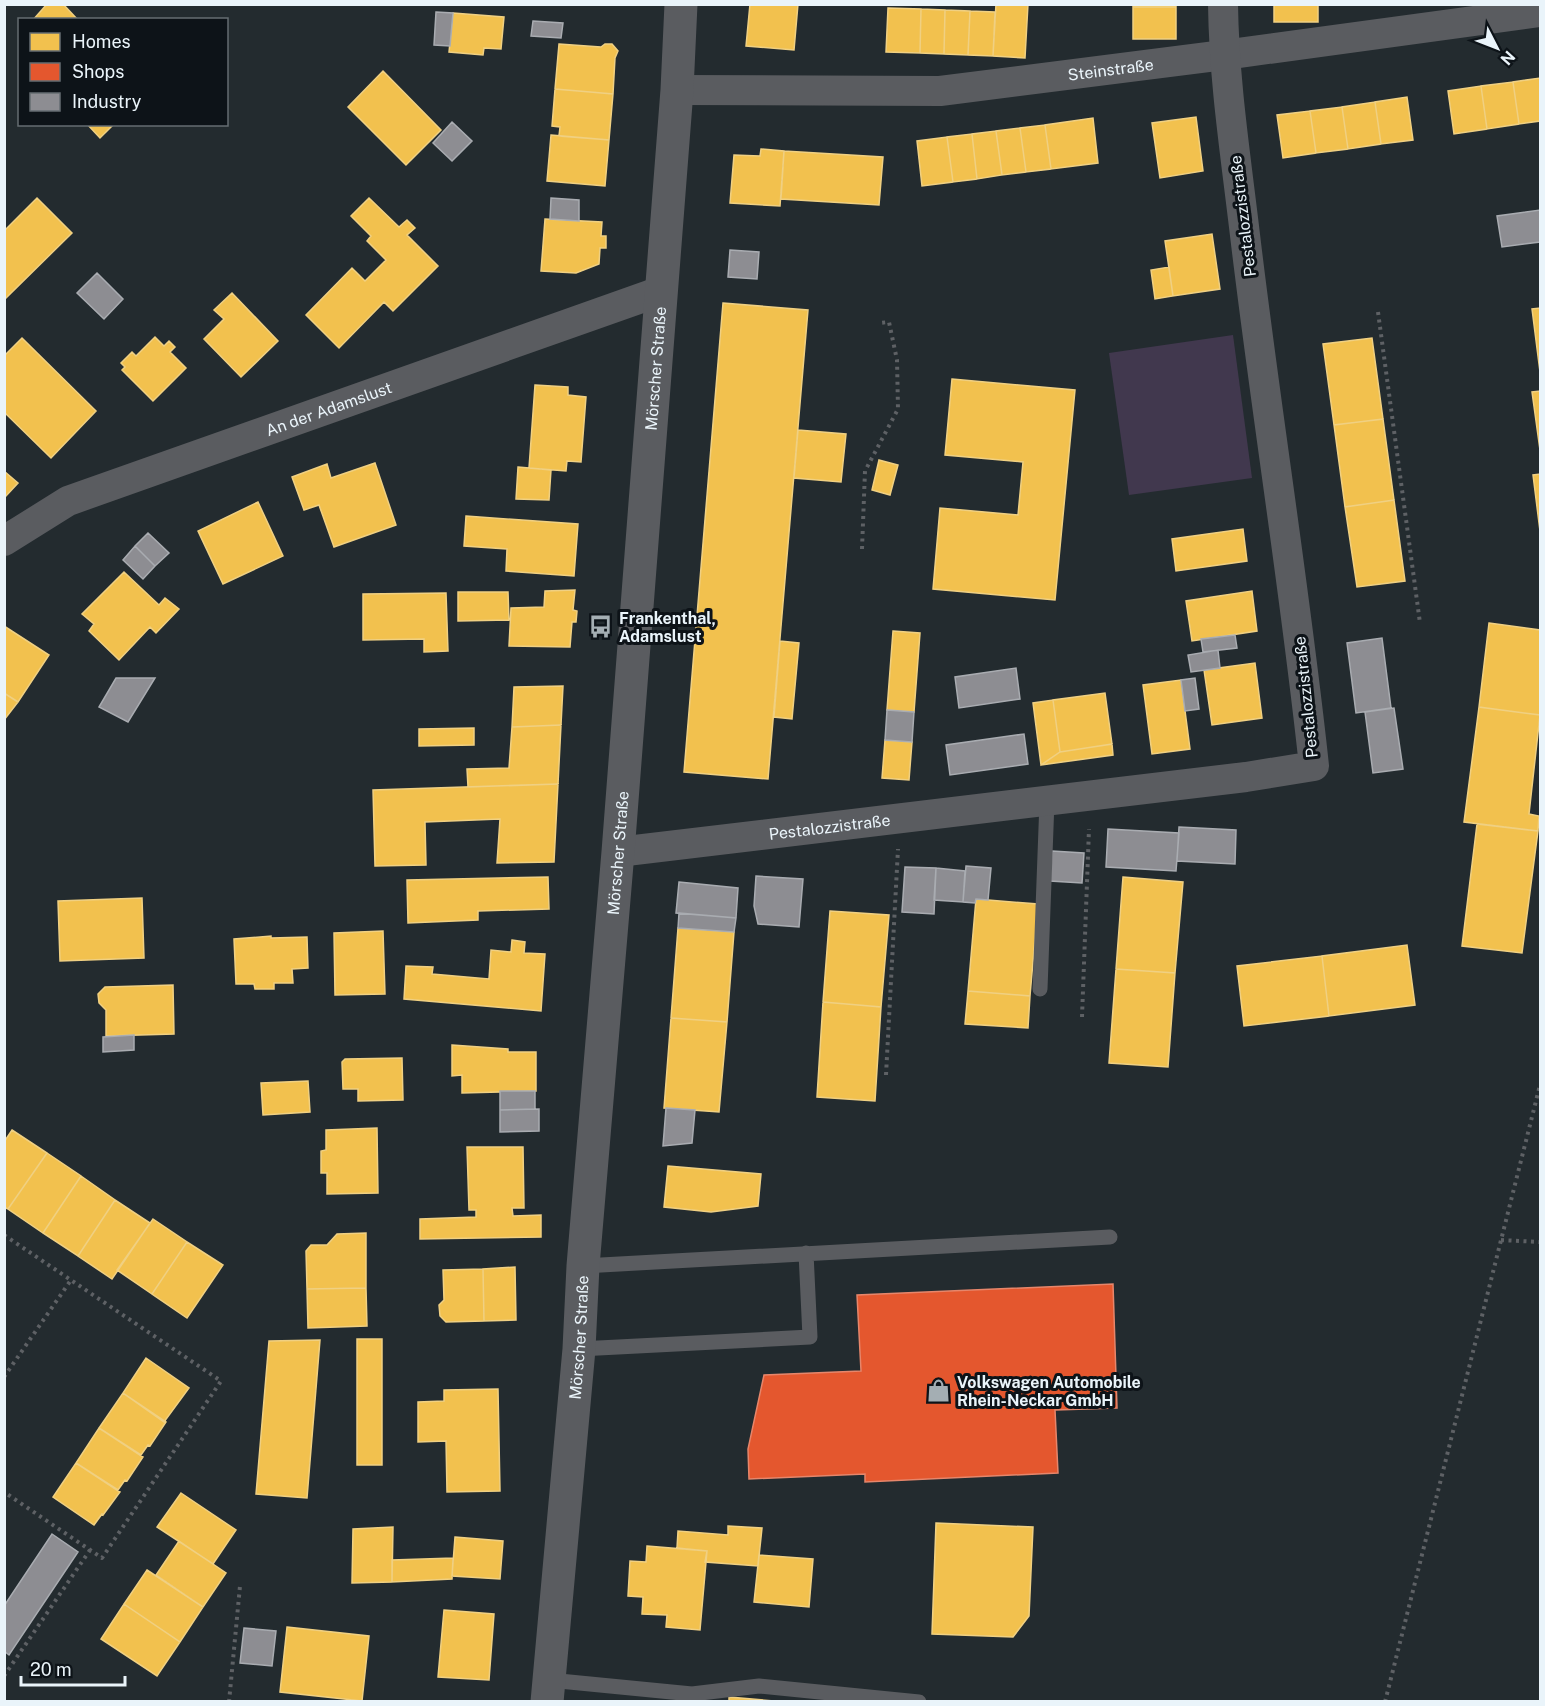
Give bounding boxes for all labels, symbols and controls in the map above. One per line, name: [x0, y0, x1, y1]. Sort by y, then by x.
legend: [18, 18, 228, 126]
north arrow: [1467, 18, 1527, 78]
text: Homes: [72, 31, 131, 52]
text: N: [1497, 47, 1519, 69]
street label: Steinstraße: [1067, 55, 1155, 84]
text: Shops: [72, 61, 124, 82]
text: Industry: [72, 91, 142, 112]
street label: Pestalozzistraße: [1226, 154, 1260, 278]
street label: Mörscher Straße: [641, 306, 670, 431]
street label: An der Adamslust: [263, 378, 394, 440]
place label: Frankenthal, Adamslust: [619, 609, 716, 646]
bus stop icon: Frankenthal, Adamslust: [588, 614, 614, 640]
street label: Pestalozzistraße: [1290, 635, 1322, 759]
street label: Mörscher Straße: [603, 790, 632, 916]
street label: Pestalozzistraße: [768, 810, 891, 843]
street label: Mörscher Straße: [565, 1275, 592, 1400]
place label: Volkswagen Automobile Rhein-Neckar GmbH: [957, 1373, 1141, 1410]
shop icon: Volkswagen Automobile Rhein-Neckar GmbH: [926, 1378, 952, 1404]
scale bar: [21, 1649, 124, 1687]
text: 20 m: [30, 1659, 72, 1680]

